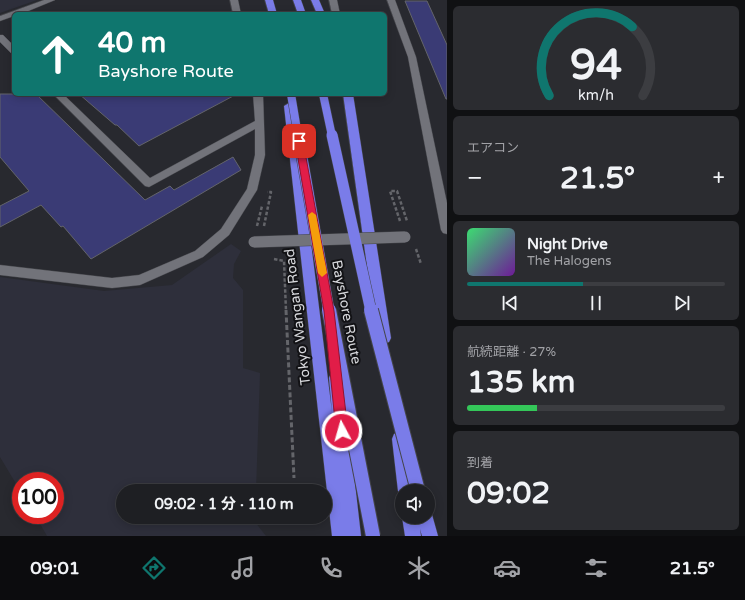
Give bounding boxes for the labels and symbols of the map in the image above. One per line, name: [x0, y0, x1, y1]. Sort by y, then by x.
pin: [282, 124, 316, 158]
street label: Tokyo Wangan Road: [281, 248, 314, 386]
street label: Bayshore Route: [328, 259, 365, 366]
position arrow: [321, 410, 363, 452]
speed limit sign: 100: [12, 472, 64, 524]

